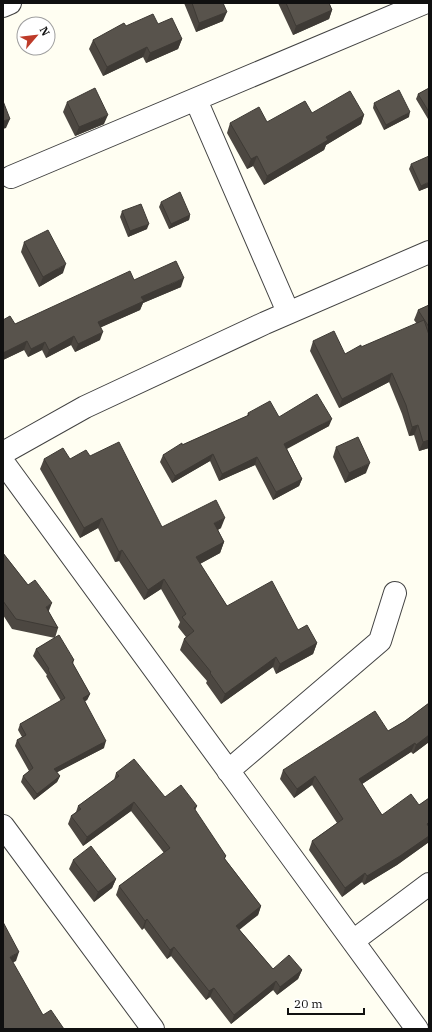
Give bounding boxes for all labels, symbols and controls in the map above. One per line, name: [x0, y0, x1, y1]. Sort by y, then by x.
north arrow: [16, 16, 56, 56]
text: N: [37, 24, 53, 39]
scale bar: [288, 990, 364, 1016]
text: 20 m: [294, 996, 323, 1011]

